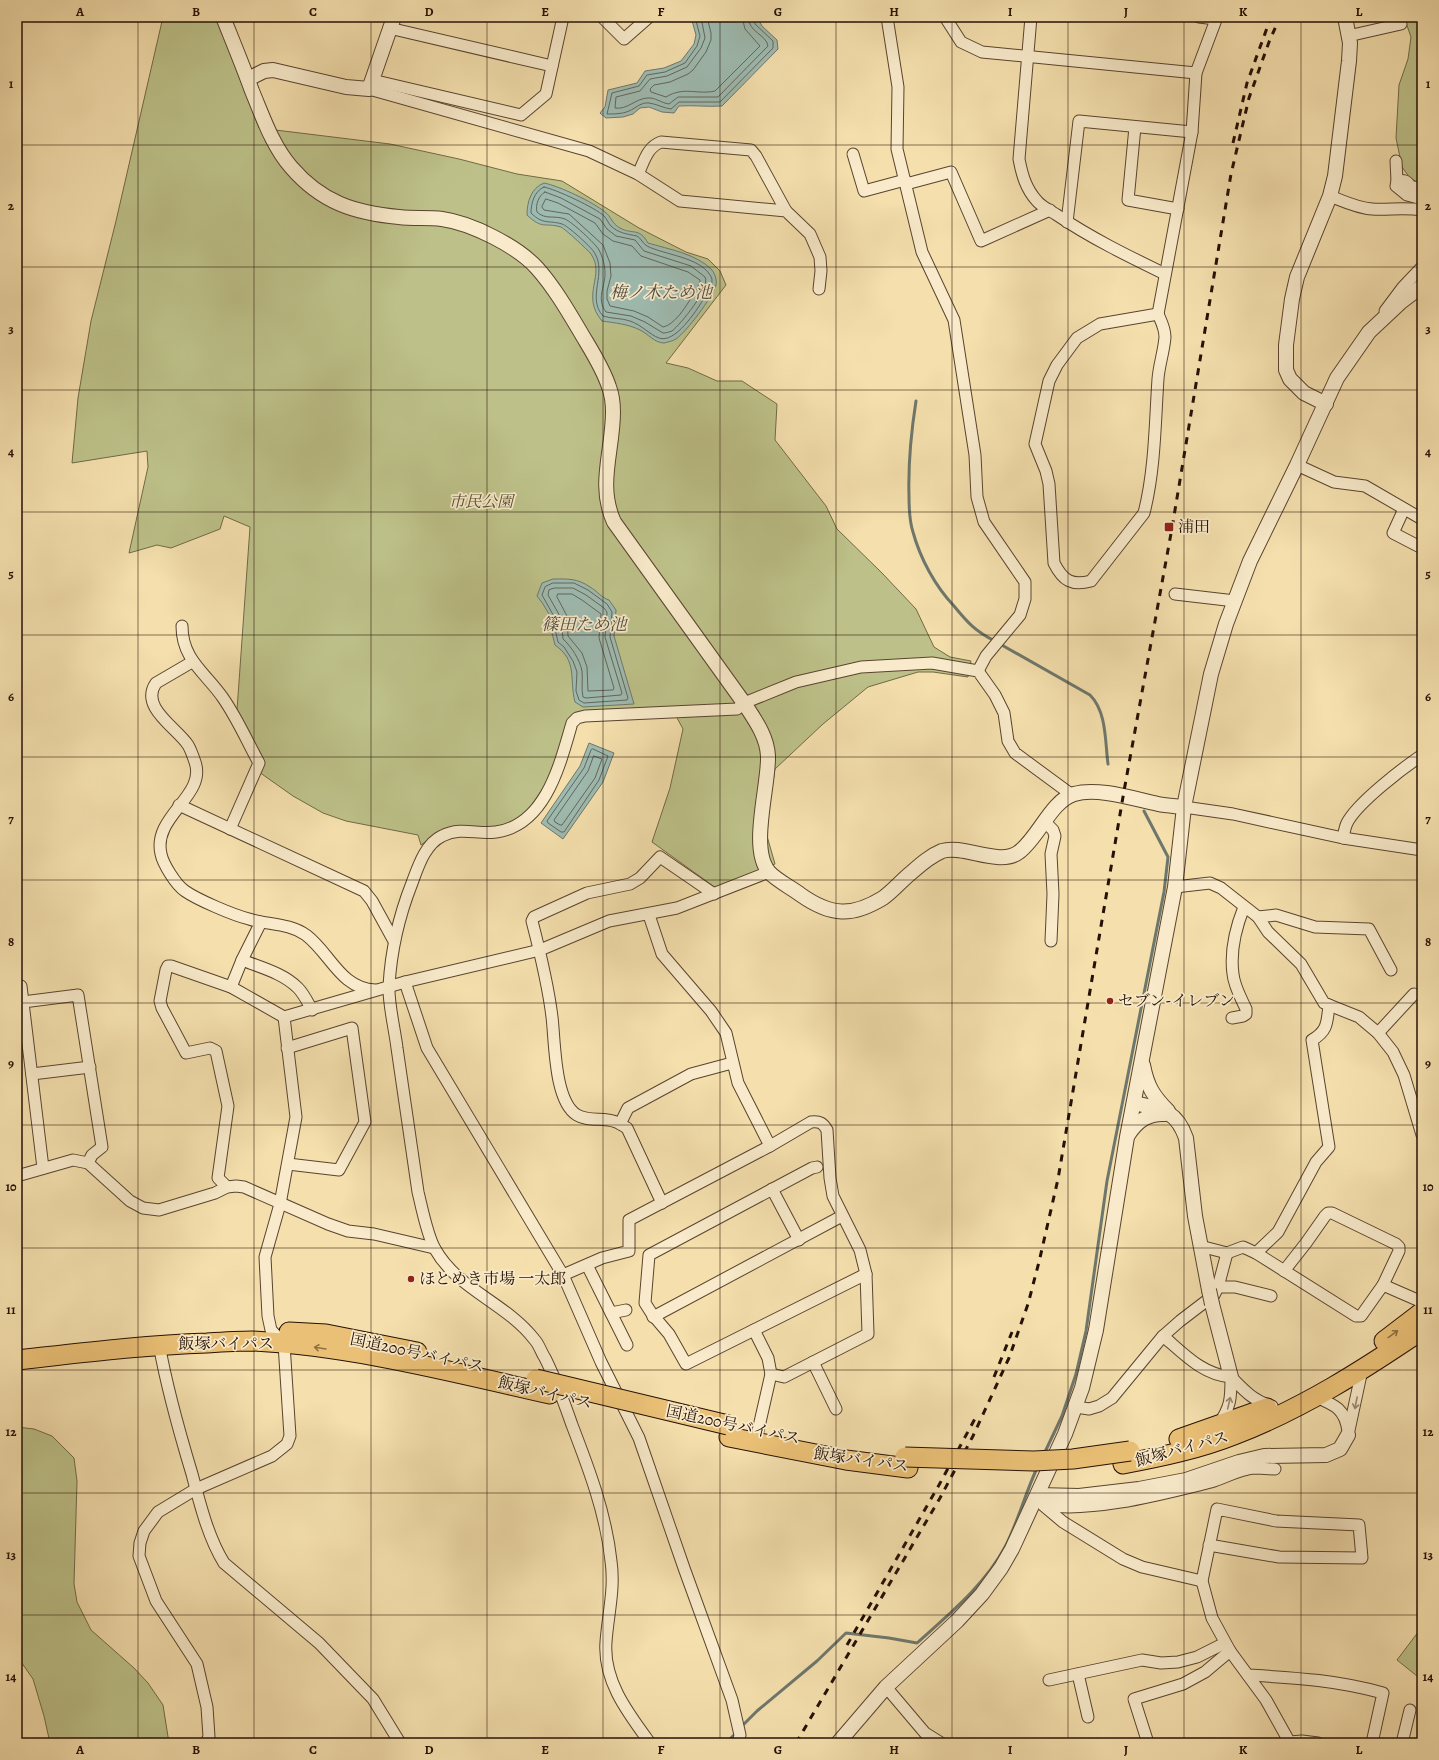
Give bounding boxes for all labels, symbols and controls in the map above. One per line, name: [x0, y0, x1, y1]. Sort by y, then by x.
text: A: [75, 3, 85, 20]
text: B: [192, 3, 200, 20]
text: C: [309, 3, 317, 20]
text: D: [424, 3, 434, 20]
text: E: [541, 3, 549, 20]
text: F: [658, 3, 665, 20]
text: G: [774, 3, 782, 20]
text: H: [889, 3, 899, 20]
text: I: [1008, 3, 1013, 20]
text: J: [1124, 3, 1128, 20]
text: K: [1239, 3, 1248, 20]
text: L: [1356, 3, 1363, 20]
text: 1: [9, 75, 14, 92]
text: 1: [1426, 75, 1431, 92]
text: 2: [8, 197, 15, 214]
text: 2: [1425, 197, 1432, 214]
water label: 梅ノ木ため池: [610, 281, 714, 304]
text: 3: [8, 320, 14, 337]
text: 3: [1425, 320, 1431, 337]
text: 4: [8, 443, 14, 460]
text: 4: [1425, 443, 1431, 460]
park label: 市民公園: [449, 491, 516, 513]
place label: 浦田: [1178, 516, 1210, 538]
marker: 浦田: [1163, 521, 1175, 533]
text: 5: [8, 565, 14, 582]
text: 5: [1425, 565, 1431, 582]
water label: 篠田ため池: [542, 613, 628, 636]
text: 6: [8, 688, 14, 705]
text: 6: [1425, 688, 1431, 705]
text: 7: [8, 810, 14, 827]
text: 7: [1425, 810, 1431, 827]
text: 8: [8, 933, 14, 950]
text: 8: [1425, 933, 1431, 950]
place label: セブン-イレブン: [1118, 990, 1235, 1012]
marker: セブン-イレブン: [1105, 996, 1115, 1006]
text: 9: [8, 1055, 14, 1072]
text: 9: [1425, 1055, 1431, 1072]
text: 10: [5, 1178, 17, 1195]
text: 10: [1422, 1178, 1434, 1195]
place label: ほとめき市場 一太郎: [419, 1268, 566, 1290]
marker: ほとめき市場 一太郎: [406, 1274, 416, 1284]
text: 11: [6, 1301, 16, 1318]
text: 11: [1423, 1301, 1433, 1318]
street label: 国道200号バイパス: [348, 1328, 486, 1378]
one-way arrow: [1388, 1330, 1399, 1338]
street label: 飯塚バイパス: [178, 1333, 274, 1355]
one-way arrow: [313, 1344, 326, 1352]
street label: 飯塚バイパス: [496, 1372, 594, 1414]
one-way arrow: [1352, 1396, 1360, 1409]
one-way arrow: [1226, 1397, 1234, 1410]
street label: 国道200号バイパス: [664, 1400, 802, 1450]
text: 12: [6, 1423, 17, 1440]
text: 12: [1423, 1423, 1434, 1440]
street label: 飯塚バイパス: [1133, 1426, 1231, 1472]
street label: 飯塚バイパス: [812, 1442, 910, 1478]
text: 13: [6, 1546, 17, 1563]
text: 13: [1423, 1546, 1434, 1563]
text: 14: [6, 1668, 16, 1685]
text: 14: [1423, 1668, 1433, 1685]
text: A: [75, 1741, 85, 1758]
text: B: [192, 1741, 200, 1758]
text: C: [309, 1741, 317, 1758]
text: D: [424, 1741, 434, 1758]
text: E: [541, 1741, 549, 1758]
text: F: [658, 1741, 665, 1758]
text: G: [774, 1741, 782, 1758]
text: H: [889, 1741, 899, 1758]
text: I: [1008, 1741, 1013, 1758]
text: J: [1124, 1741, 1128, 1758]
text: K: [1239, 1741, 1248, 1758]
text: L: [1356, 1741, 1363, 1758]

